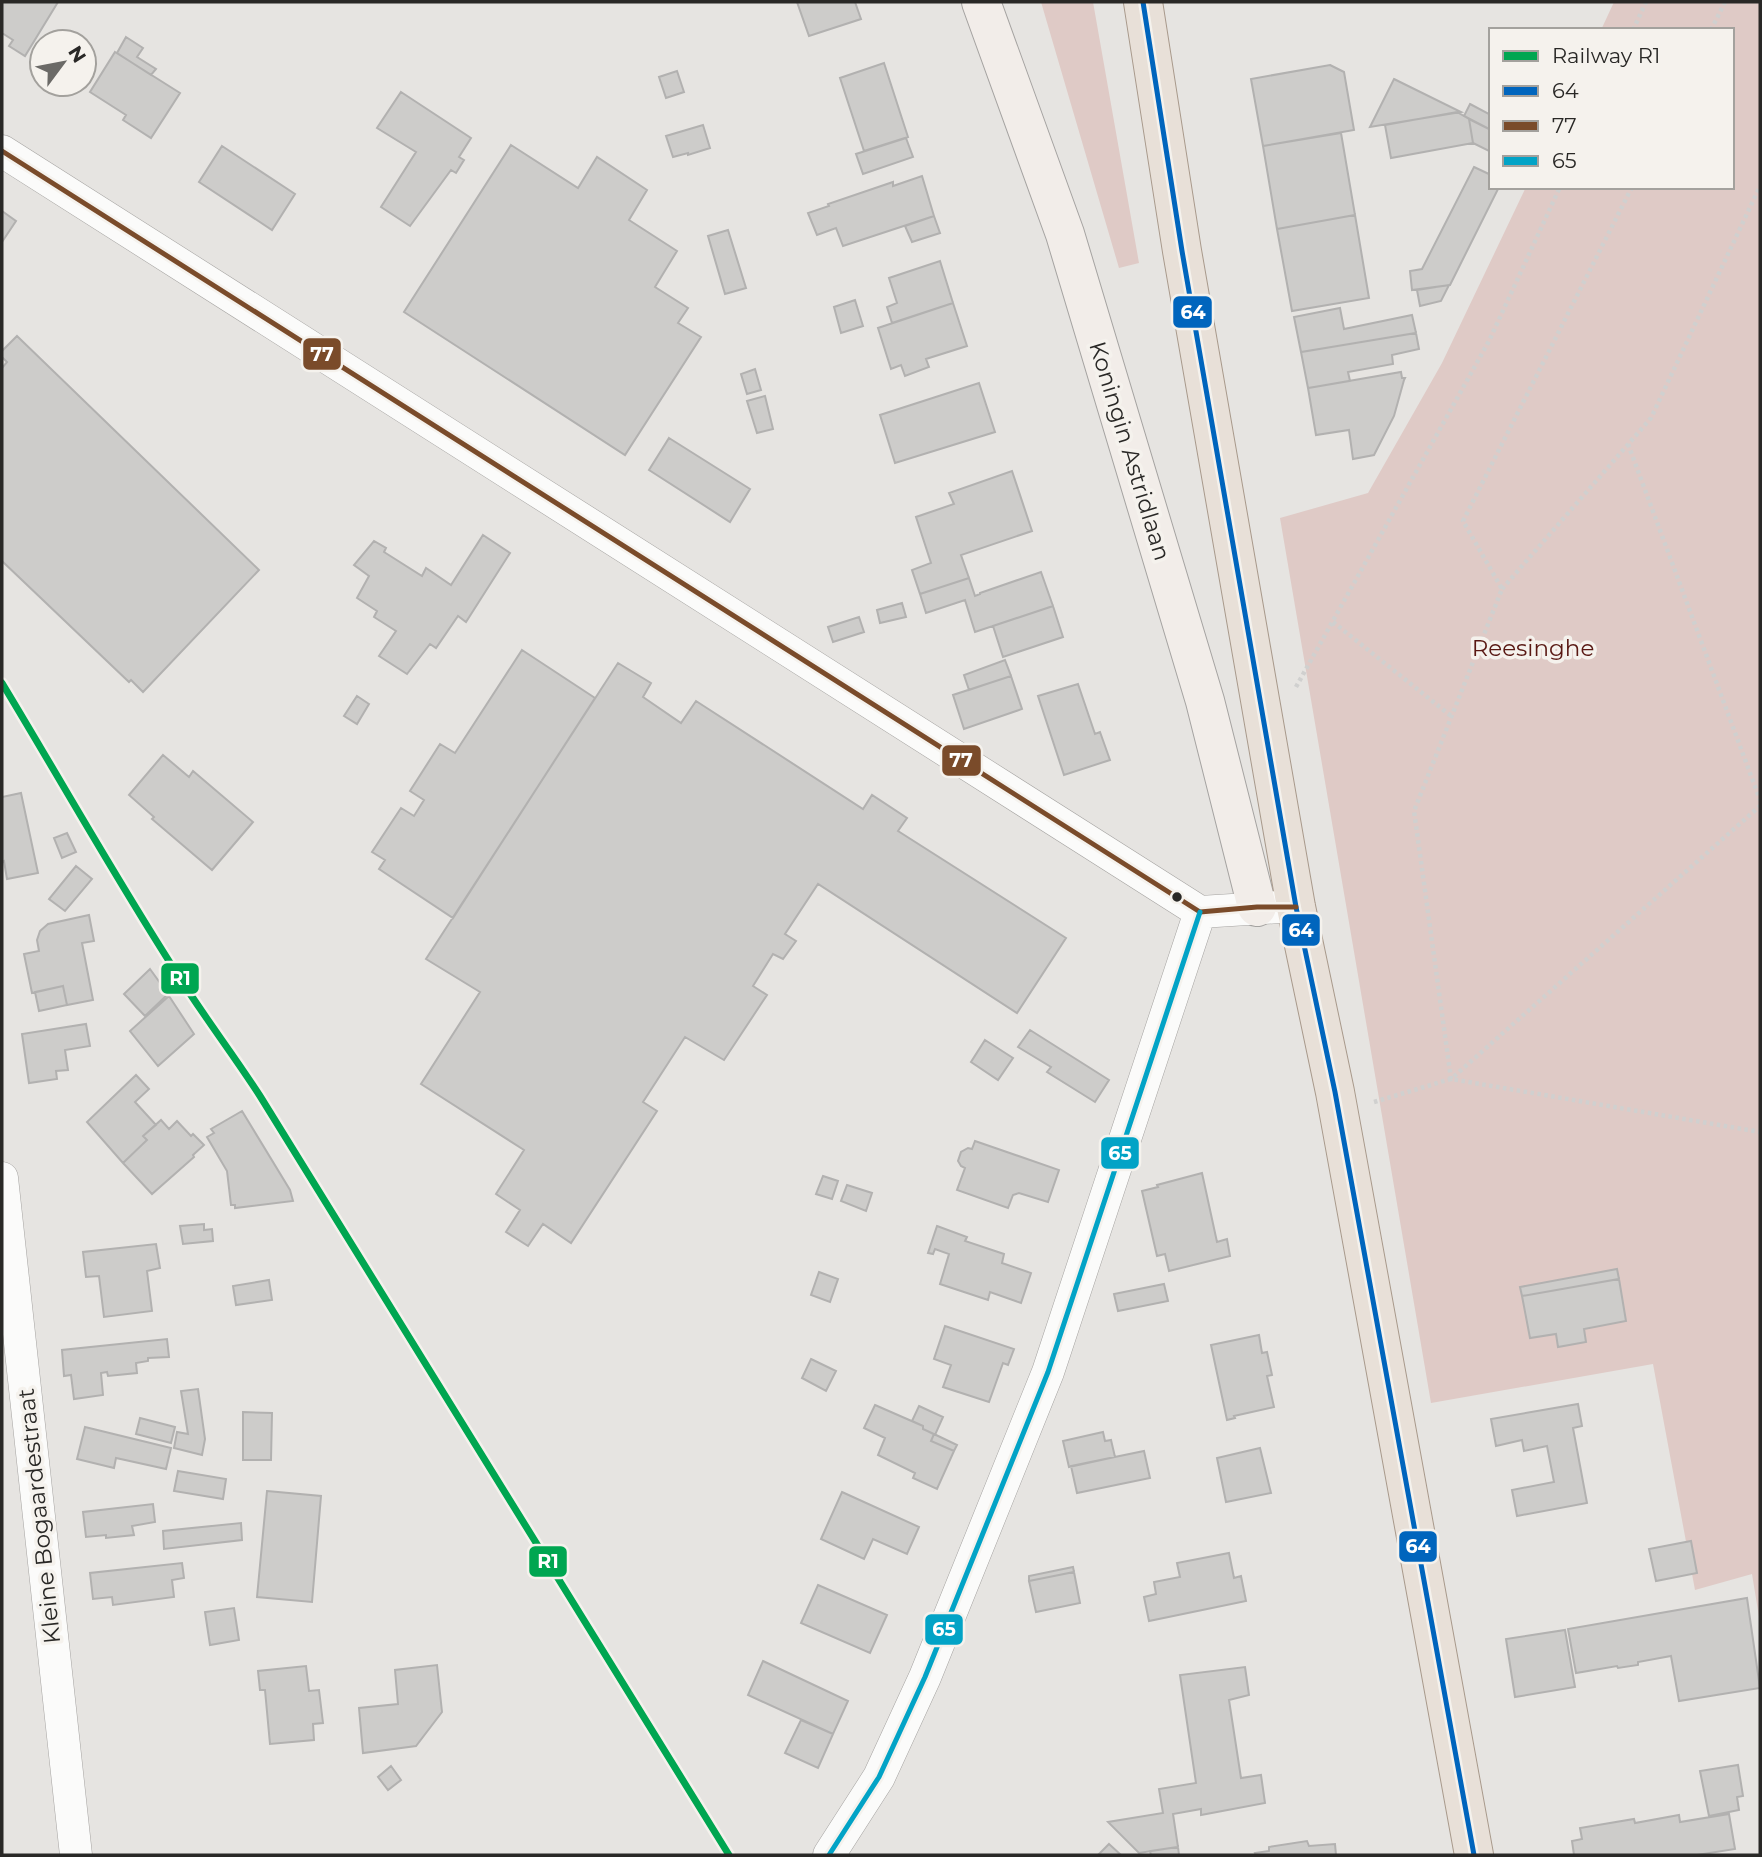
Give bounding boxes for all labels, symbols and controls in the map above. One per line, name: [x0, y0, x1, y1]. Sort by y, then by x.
north arrow: [28, 28, 98, 98]
legend: [1489, 28, 1734, 189]
text: N: [63, 42, 91, 67]
text: Railway R1: [1552, 43, 1660, 68]
text: 64: [1552, 78, 1579, 103]
text: 77: [1552, 113, 1577, 138]
text: 65: [1552, 148, 1577, 173]
line badge: 64: [1172, 295, 1213, 329]
text: 64: [1180, 301, 1206, 324]
line badge: 77: [302, 337, 342, 371]
street label: Koningin Astridlaan: [1083, 338, 1177, 564]
text: 77: [310, 343, 334, 366]
park label: Reesinghe: [1472, 634, 1594, 662]
line badge: 77: [941, 744, 982, 777]
text: 77: [949, 749, 973, 772]
unlabelled marker: [1170, 890, 1184, 904]
line badge: 64: [1281, 913, 1321, 947]
text: 64: [1288, 919, 1314, 942]
line badge: R1: [160, 962, 200, 995]
text: R1: [169, 967, 191, 990]
line badge: 65: [1100, 1136, 1140, 1170]
text: 65: [1108, 1142, 1132, 1165]
street label: Kleine Bogaardestraat: [12, 1387, 66, 1645]
line badge: 64: [1398, 1530, 1438, 1563]
text: 64: [1405, 1535, 1431, 1558]
line badge: R1: [528, 1545, 568, 1578]
text: R1: [537, 1550, 559, 1573]
line badge: 65: [924, 1613, 964, 1646]
text: 65: [932, 1618, 956, 1641]

